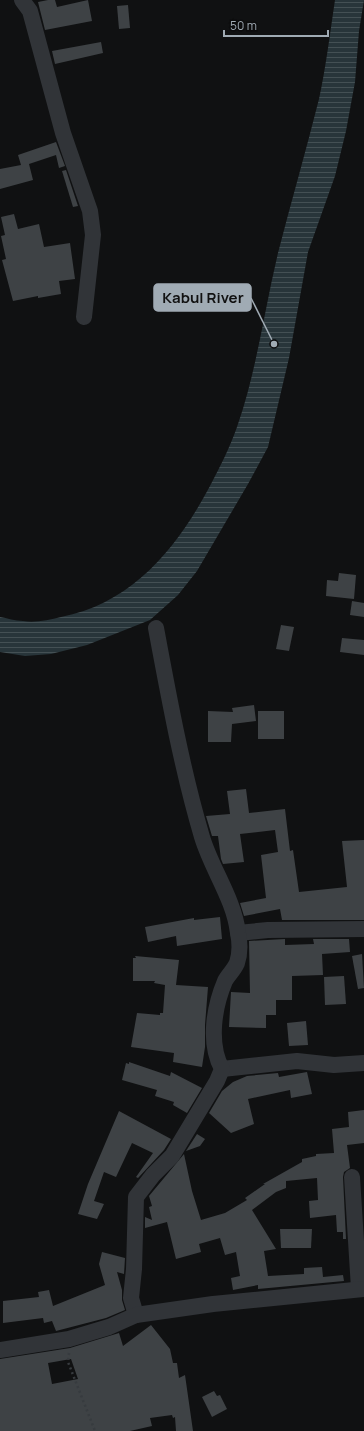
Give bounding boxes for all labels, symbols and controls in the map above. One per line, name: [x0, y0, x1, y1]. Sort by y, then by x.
scale bar: [224, 12, 328, 38]
text: 50 m: [230, 17, 257, 34]
callout: Kabul River: [154, 284, 251, 311]
text: Kabul River: [162, 287, 244, 308]

